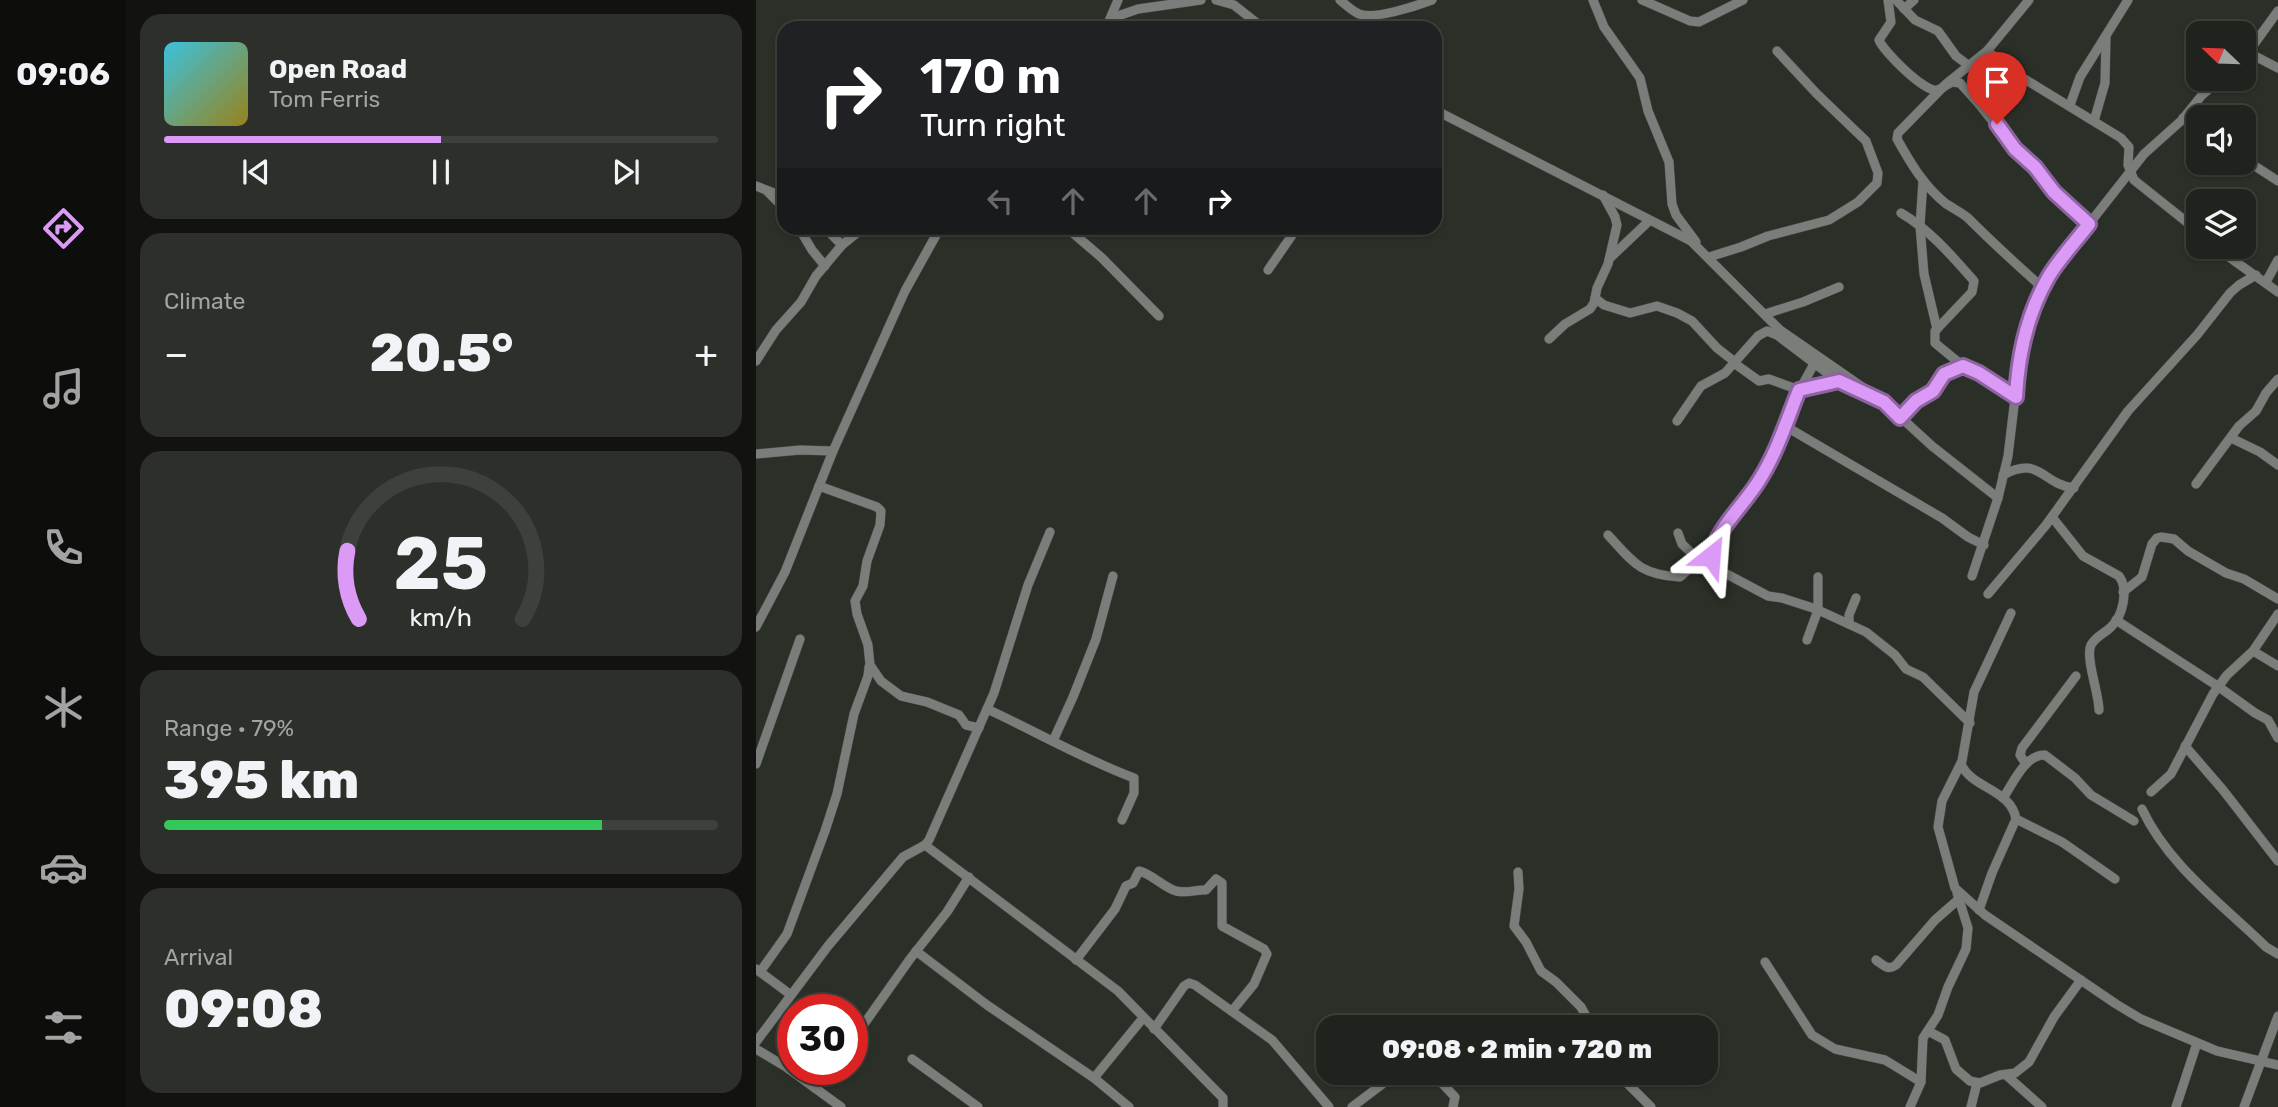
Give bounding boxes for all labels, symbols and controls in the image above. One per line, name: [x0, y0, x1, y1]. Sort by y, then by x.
north arrow: [2186, 21, 2256, 91]
map controls: [2186, 21, 2256, 259]
text: 170 m: [920, 47, 1061, 105]
icon: right: [805, 49, 896, 140]
pin: [1967, 52, 2027, 124]
text: Open Road: [269, 54, 407, 85]
text: 09:06: [16, 55, 110, 93]
icon: arrive: [1978, 63, 2016, 101]
text: Tom Ferris: [269, 85, 380, 113]
button: sound: [2186, 105, 2256, 175]
text: Turn right: [920, 106, 1065, 144]
icon: previous: [237, 153, 275, 191]
icon: pause: [422, 153, 460, 191]
icon: next: [607, 153, 645, 191]
icon: left: [981, 182, 1019, 220]
icon: ahead: [1054, 182, 1092, 220]
icon: ahead: [1127, 182, 1165, 220]
icon: right: [1200, 182, 1238, 220]
button: layers: [2186, 189, 2256, 259]
icon: directions: [39, 204, 88, 253]
text: Climate: [164, 287, 245, 315]
text: 20.5°: [370, 322, 513, 384]
text: −: [164, 331, 189, 377]
text: +: [694, 331, 718, 377]
icon: music: [39, 364, 88, 413]
position arrow: [1674, 519, 1748, 593]
text: 25: [394, 522, 488, 608]
icon: phone: [39, 523, 88, 572]
text: km/h: [410, 603, 472, 632]
icon: climate: [39, 683, 88, 732]
text: Range · 79%: [164, 714, 294, 742]
text: 395 km: [164, 749, 359, 811]
icon: car: [39, 843, 88, 892]
text: Arrival: [164, 943, 233, 971]
text: 09:08: [164, 978, 323, 1040]
speed limit sign: 30: [777, 994, 868, 1085]
icon: filters: [39, 1003, 88, 1052]
text: 09:08 · 2 min · 720 m: [1382, 1034, 1652, 1065]

